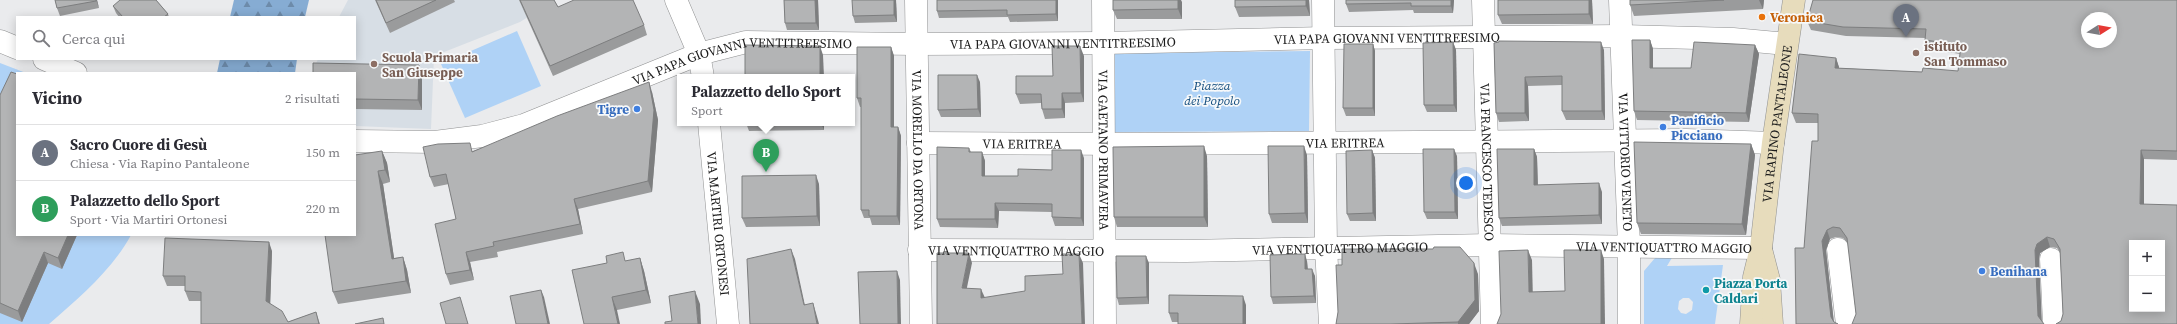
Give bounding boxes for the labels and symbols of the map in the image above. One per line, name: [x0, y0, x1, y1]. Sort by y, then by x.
pin: A: [1893, 4, 1919, 37]
place label: Veronica: [1770, 9, 1823, 26]
marker: Veronica: [1757, 12, 1767, 22]
north arrow: [2081, 12, 2117, 48]
street label: VIA PAPA GIOVANNI VENTITREESIMO: [1274, 28, 1500, 48]
street label: VIA PAPA GIOVANNI VENTITREESIMO: [950, 33, 1176, 52]
street label: VIA PAPA GIOVANNI VENTITREESIMO: [629, 34, 852, 89]
place label: istituto San Tommaso: [1924, 38, 2007, 70]
street label: VIA RAPINO PANTALEONE: [1758, 44, 1796, 203]
marker: istituto San Tommaso: [1911, 48, 1921, 58]
place label: Scuola Primaria San Giuseppe: [382, 49, 478, 81]
marker: Scuola Primaria San Giuseppe: [369, 59, 379, 69]
street label: VIA MORELLO DA ORTONA: [909, 70, 928, 231]
street label: VIA GAETANO PRIMAVERA: [1095, 70, 1113, 231]
park label: Piazza dei Popolo: [1184, 77, 1240, 109]
street label: VIA FRANCESCO TEDESCO: [1477, 83, 1498, 241]
street label: VIA VITTORIO VENETO: [1615, 92, 1637, 232]
place label: Tigre: [597, 101, 629, 118]
marker: Tigre: [632, 104, 642, 114]
place label: Panificio Picciano: [1671, 112, 1724, 144]
marker: Panificio Picciano: [1658, 122, 1668, 132]
street label: VIA ERITREA: [1305, 134, 1385, 151]
street label: VIA ERITREA: [982, 135, 1062, 152]
pin: B: [753, 139, 779, 172]
street label: VIA MARTIRI ORTONESI: [703, 151, 734, 297]
your location: [1456, 173, 1476, 193]
street label: VIA VENTIQUATTRO MAGGIO: [1576, 237, 1752, 256]
street label: VIA VENTIQUATTRO MAGGIO: [1252, 238, 1428, 258]
street label: VIA VENTIQUATTRO MAGGIO: [928, 242, 1104, 259]
place label: Benihana: [1990, 263, 2047, 280]
marker: Benihana: [1977, 266, 1987, 276]
place label: Piazza Porta Caldari: [1714, 275, 1788, 307]
marker: Piazza Porta Caldari: [1701, 285, 1711, 295]

